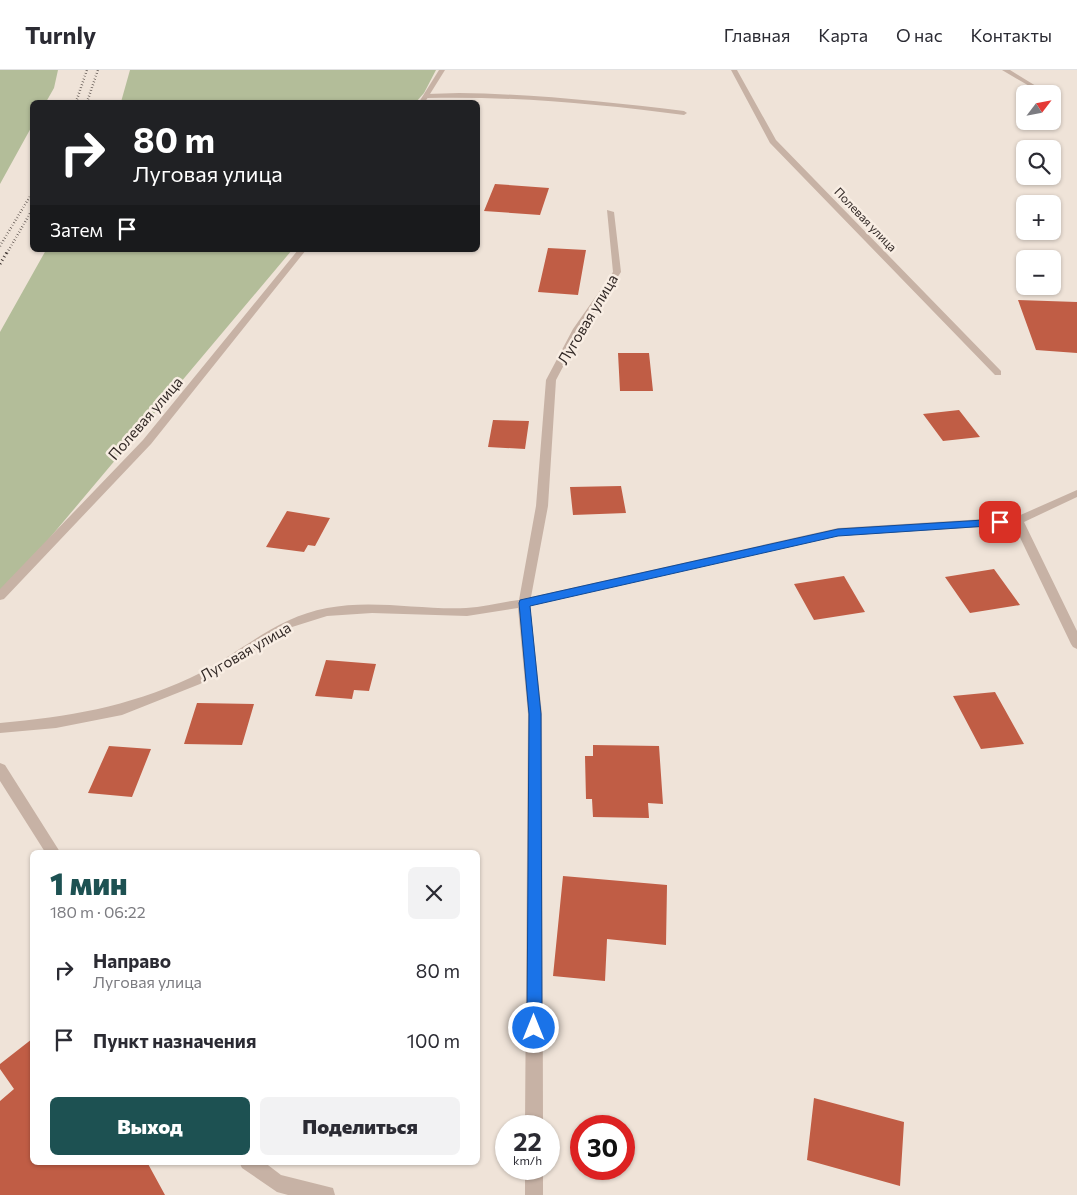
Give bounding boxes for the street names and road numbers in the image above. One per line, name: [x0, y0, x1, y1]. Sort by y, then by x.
street label: Полевая улица: [832, 184, 900, 254]
street label: Луговая улица: [553, 271, 621, 367]
street label: Полевая улица: [104, 373, 186, 463]
street label: Луговая улица: [196, 618, 294, 684]

